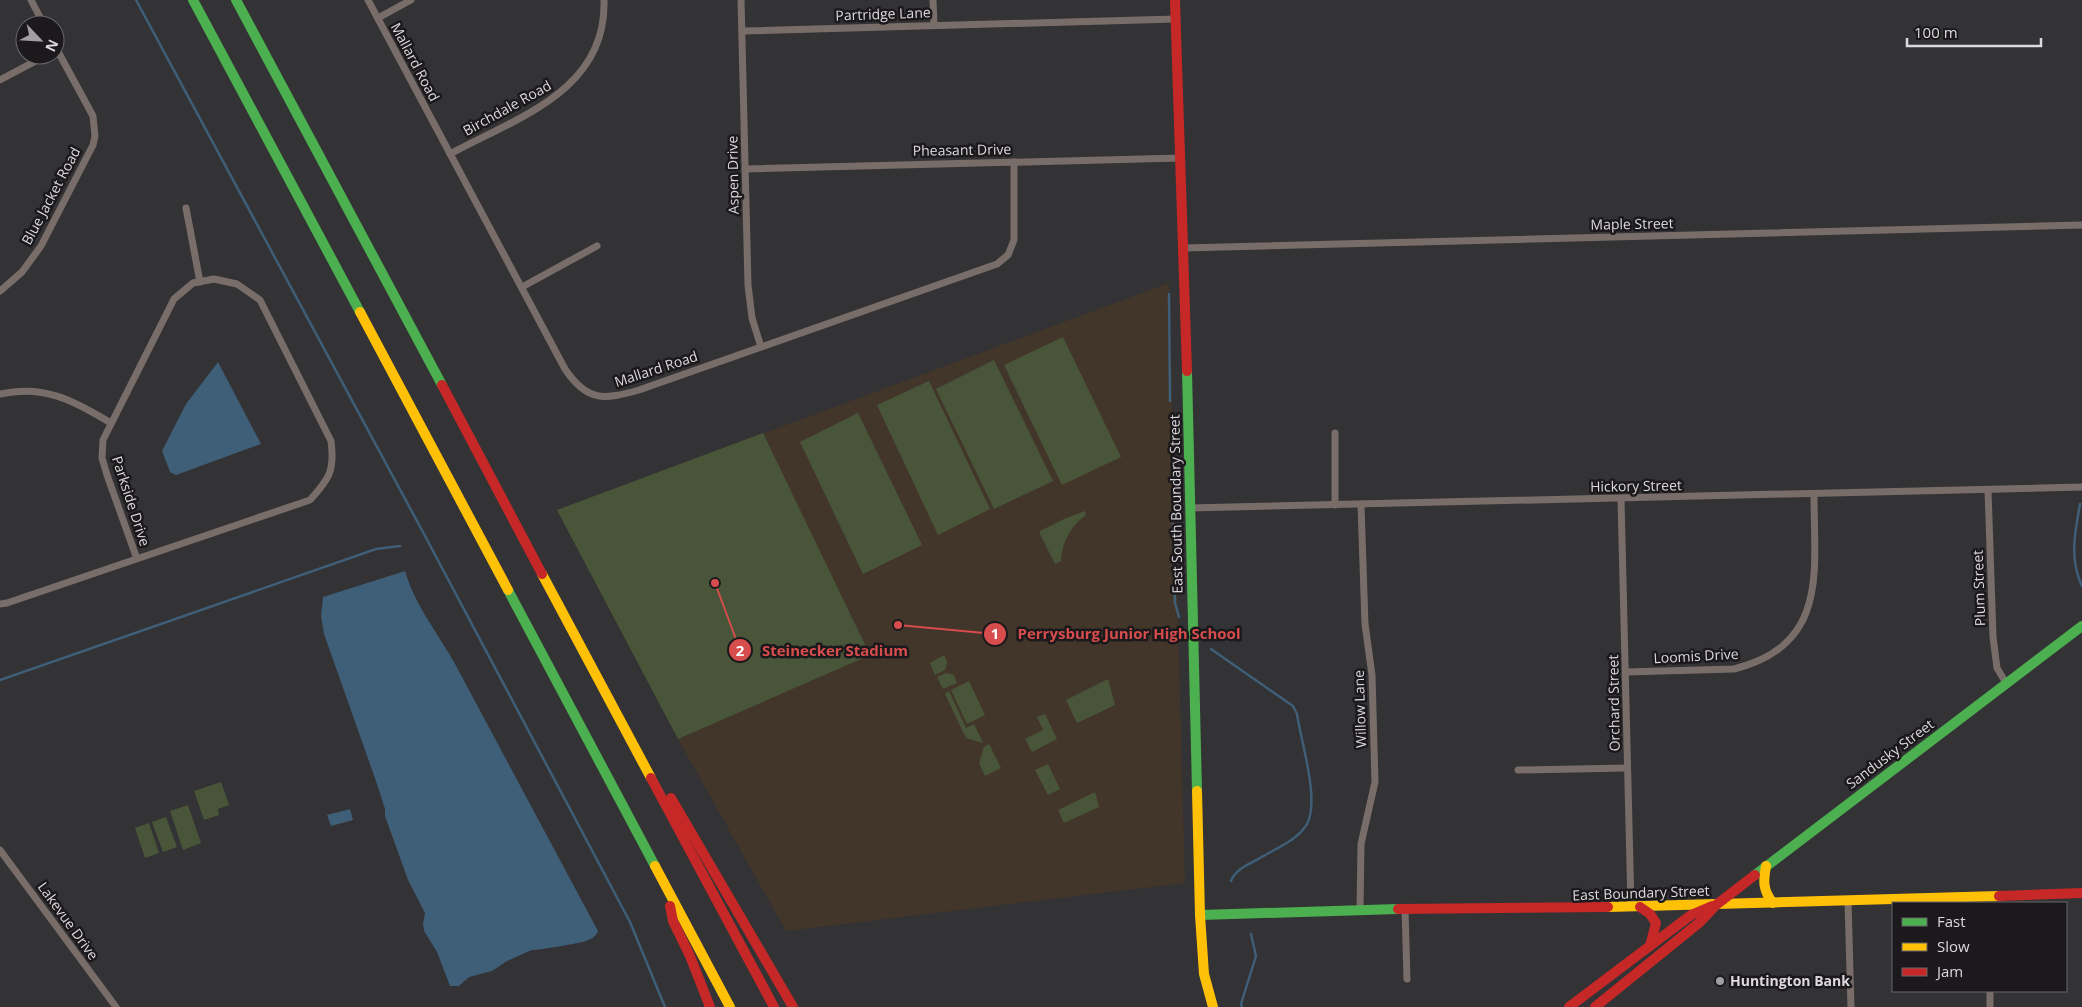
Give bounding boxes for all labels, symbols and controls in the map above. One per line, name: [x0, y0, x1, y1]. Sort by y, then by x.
street label: Partridge Lane: [835, 2, 931, 25]
north arrow: [15, 15, 65, 65]
scale bar: [1907, 15, 2041, 47]
street label: Mallard Road: [387, 19, 444, 104]
text: 100 m: [1914, 22, 1958, 42]
text: N: [41, 37, 63, 55]
street label: Birchdale Road: [459, 75, 554, 140]
street label: Aspen Drive: [722, 135, 743, 214]
street label: Pheasant Drive: [913, 139, 1012, 160]
street label: Blue Jacket Road: [17, 144, 84, 248]
street label: Maple Street: [1590, 213, 1674, 234]
street label: Mallard Road: [612, 346, 700, 391]
street label: East South Boundary Street: [1164, 414, 1187, 594]
street label: Parkside Drive: [108, 453, 155, 549]
street label: Hickory Street: [1590, 475, 1682, 496]
street label: Plum Street: [1968, 550, 1989, 626]
callout: Perrysburg Junior High School: [983, 619, 1250, 649]
text: 1: [991, 623, 999, 643]
text: Perrysburg Junior High School: [1018, 623, 1240, 643]
callout: Steinecker Stadium: [727, 635, 918, 665]
text: 2: [736, 640, 745, 660]
text: Steinecker Stadium: [762, 640, 908, 660]
street label: Loomis Drive: [1653, 644, 1739, 667]
street label: Orchard Street: [1603, 654, 1624, 752]
street label: Willow Lane: [1349, 670, 1370, 748]
street label: Sandusky Street: [1842, 714, 1937, 793]
street label: Lakevue Drive: [34, 878, 103, 963]
street label: East Boundary Street: [1572, 881, 1710, 904]
legend: [1892, 902, 2067, 992]
text: Fast: [1937, 911, 1966, 931]
text: Slow: [1937, 936, 1970, 956]
text: Jam: [1935, 961, 1963, 981]
place label: Huntington Bank: [1730, 971, 1850, 990]
marker: Huntington Bank: [1714, 975, 1726, 987]

